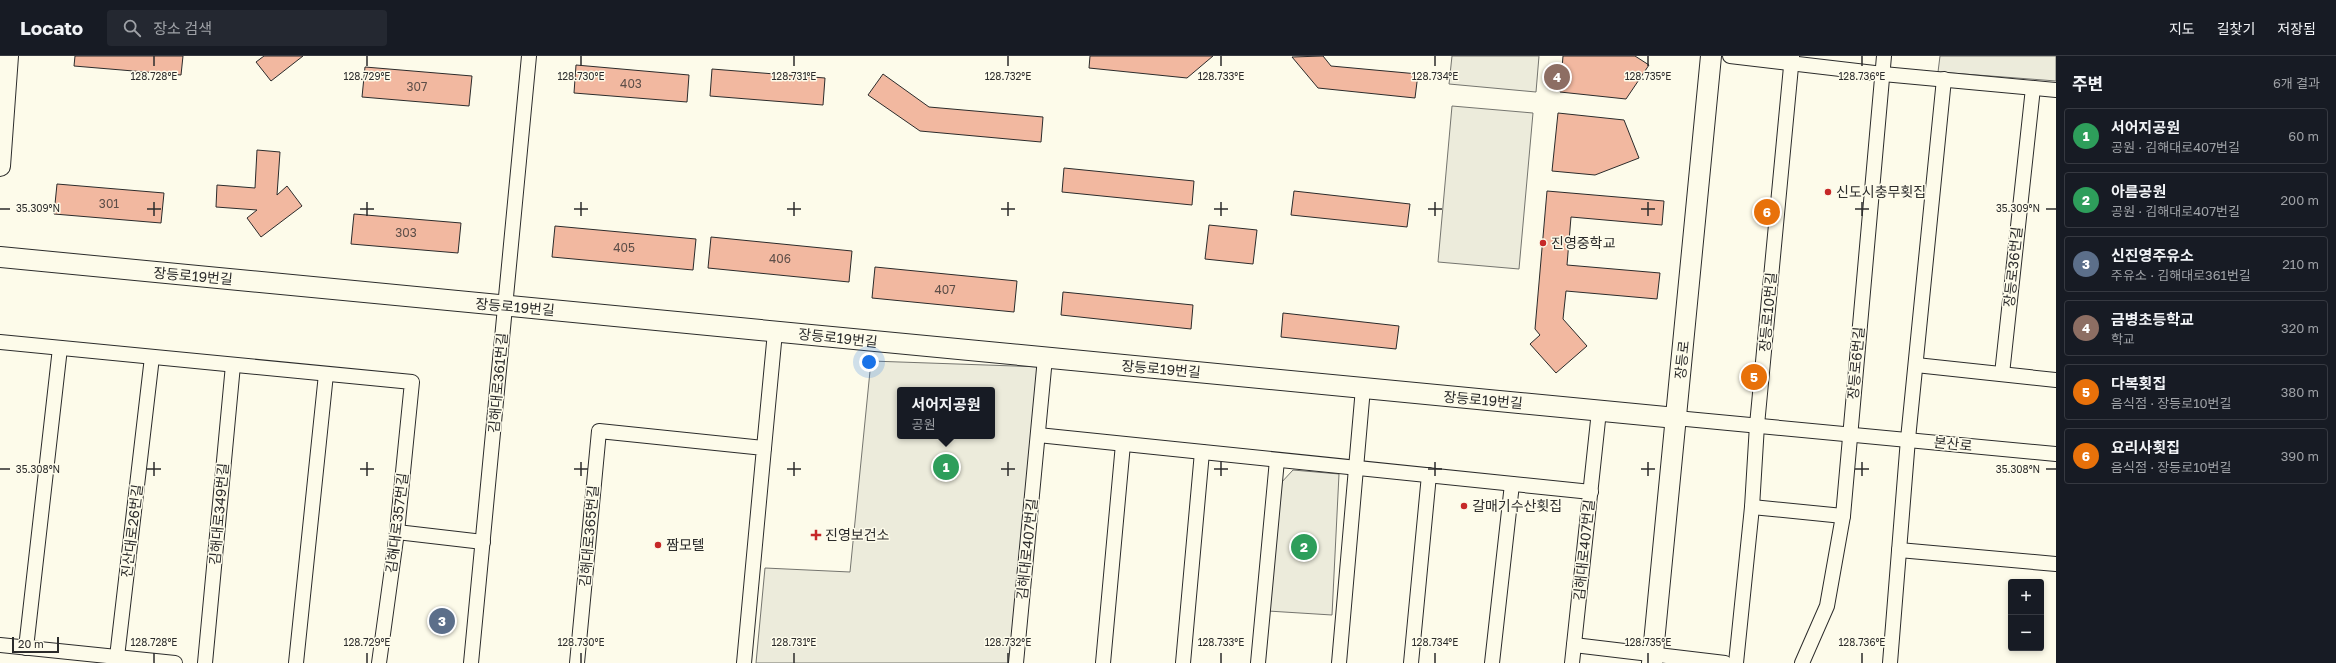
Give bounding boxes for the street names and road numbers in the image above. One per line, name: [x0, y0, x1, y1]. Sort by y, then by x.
street label: 장등로36번길: [2000, 226, 2025, 308]
street label: 장등로19번길: [153, 264, 233, 287]
street label: 장등로10번길: [1756, 271, 1779, 352]
street label: 장등로19번길: [475, 295, 555, 318]
street label: 장등로19번길: [798, 325, 879, 350]
street label: 장등로6번길: [1844, 326, 1867, 400]
street label: 김해대로361번길: [485, 332, 510, 434]
street label: 장등로: [1671, 340, 1692, 380]
street label: 장등로19번길: [1121, 357, 1201, 380]
street label: 장등로19번길: [1443, 388, 1523, 411]
street label: 본산로: [1933, 433, 1973, 454]
street label: 김해대로349번길: [206, 462, 231, 566]
street label: 김해대로357번길: [382, 472, 411, 574]
street label: 진산대로26번길: [117, 483, 146, 579]
street label: 김해대로365번길: [576, 484, 601, 588]
street label: 김해대로407번길: [1013, 497, 1040, 601]
street label: 김해대로407번길: [1570, 498, 1597, 602]

